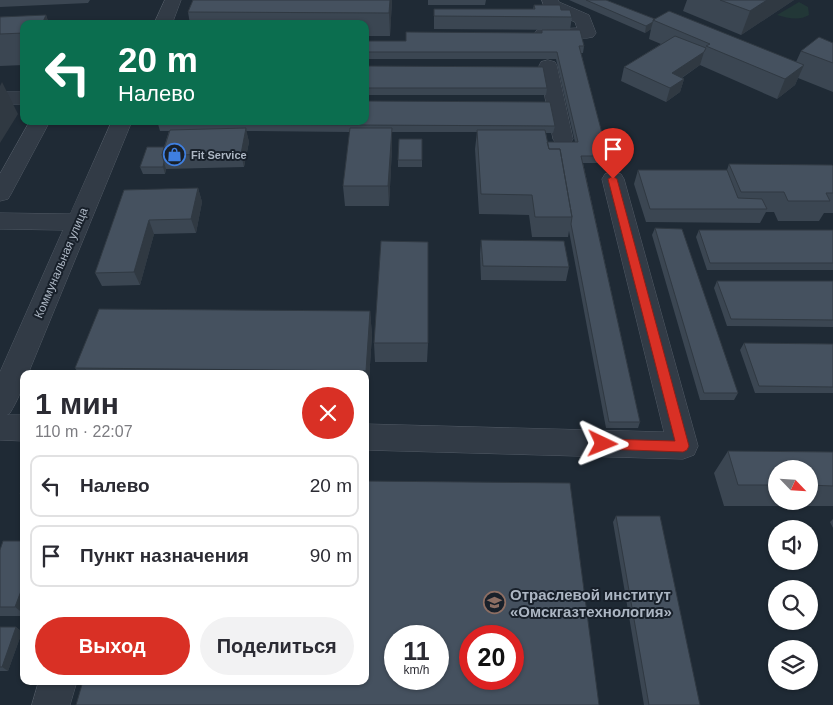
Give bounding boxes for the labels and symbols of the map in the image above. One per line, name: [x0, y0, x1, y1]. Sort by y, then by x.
pin: [592, 128, 634, 179]
shop icon: Fit Service: [163, 143, 187, 167]
place label: Fit Service: [191, 149, 247, 161]
street label: Коммунальная улица: [31, 205, 91, 320]
position arrow: [576, 417, 628, 469]
north arrow: [768, 460, 818, 510]
place label: Отраслевой институт «Омскгазтехнология»: [510, 586, 672, 620]
school or university icon: Отраслевой институт «Омскгазтехнология»: [482, 591, 506, 615]
speed limit sign: 20: [459, 625, 524, 690]

